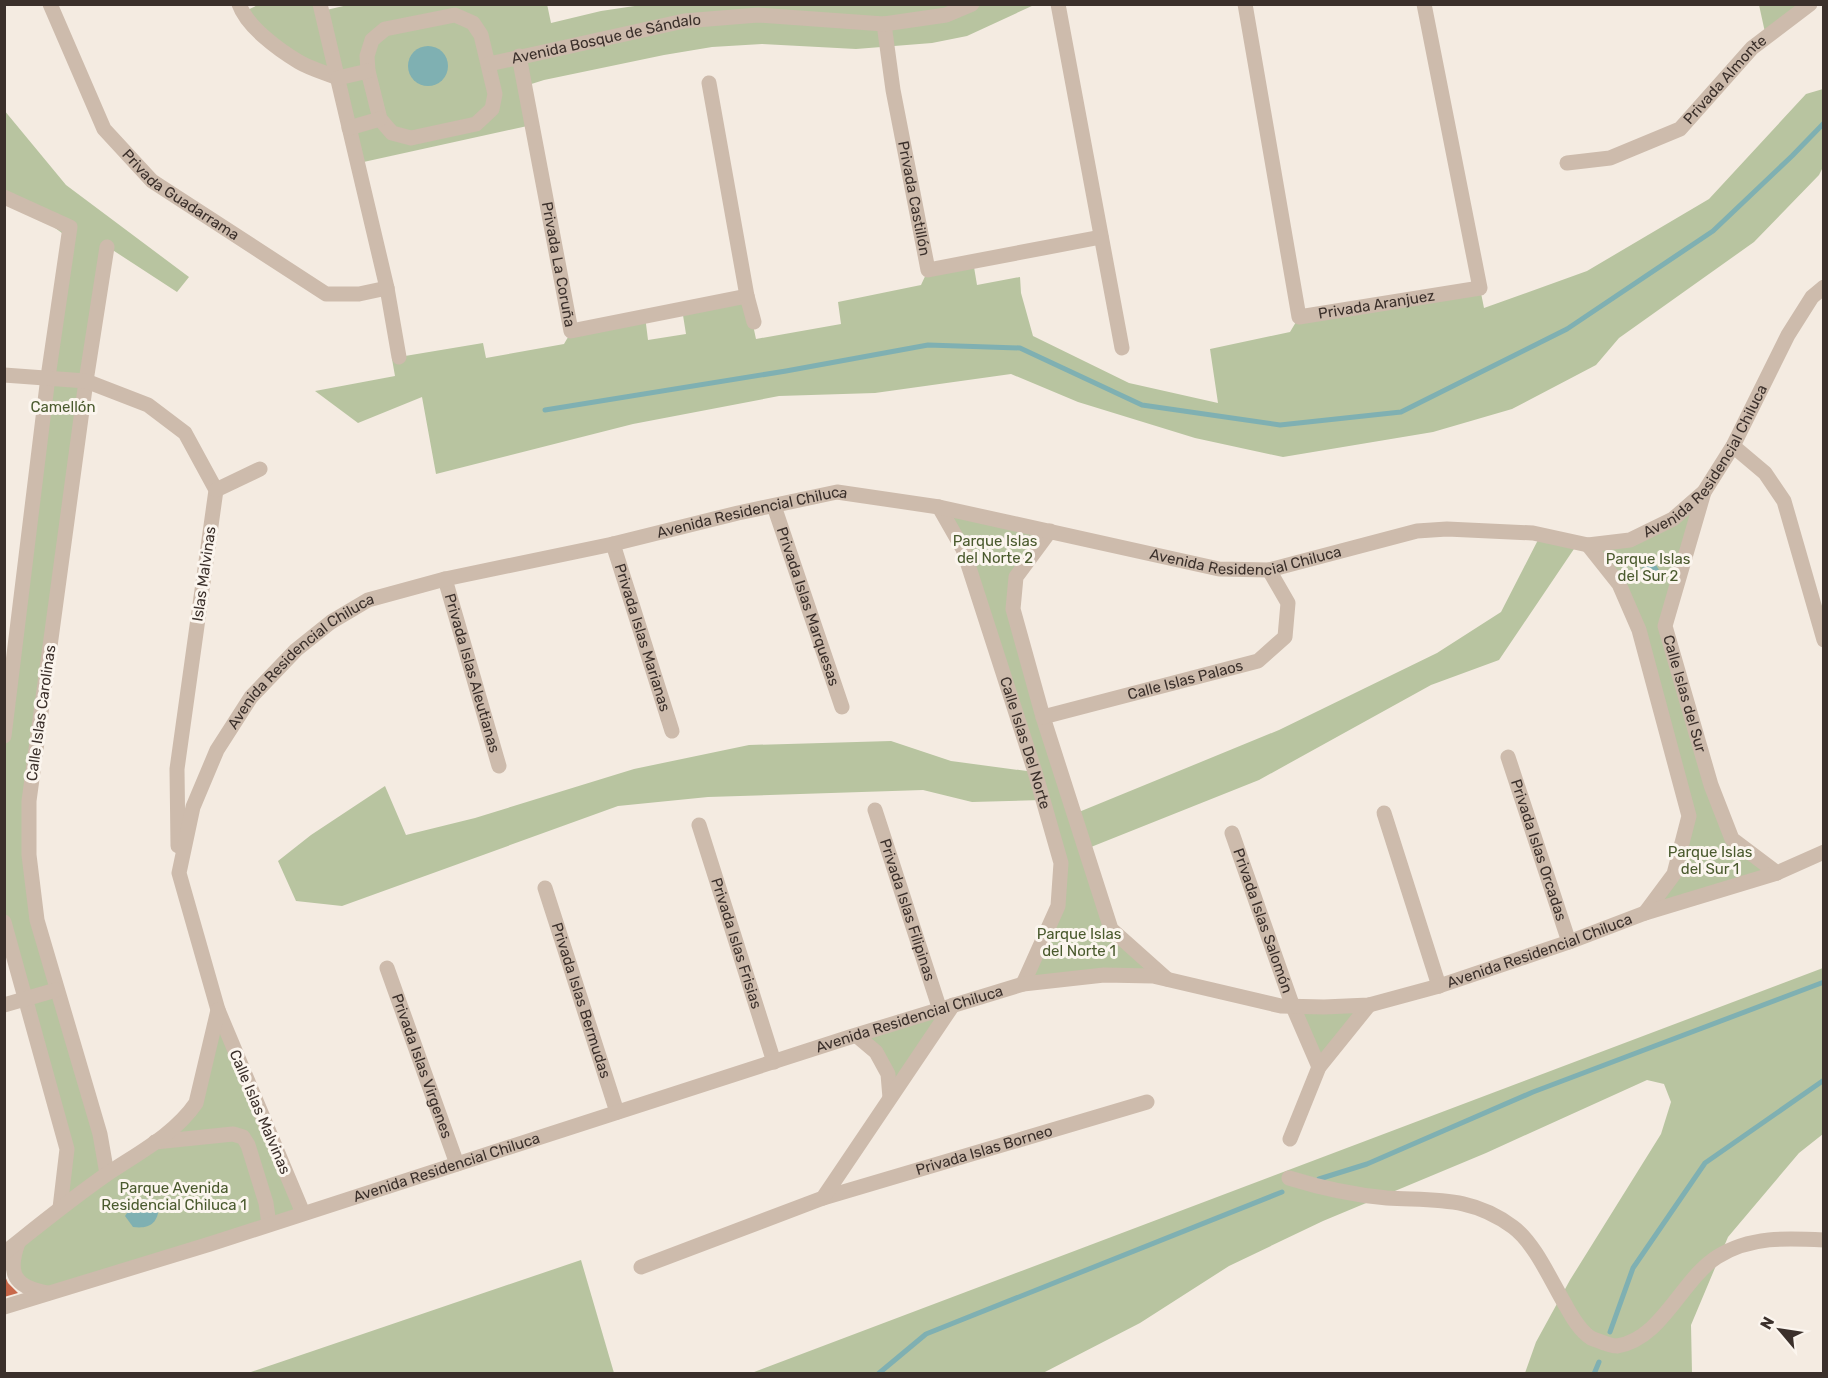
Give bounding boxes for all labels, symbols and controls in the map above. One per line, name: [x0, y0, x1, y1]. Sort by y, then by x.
street label: Avenida Bosque de Sándalo: [510, 11, 702, 68]
street label: Privada Almonte: [1680, 31, 1770, 128]
street label: Privada Castillón: [894, 139, 934, 257]
street label: Privada Guadarrama: [118, 146, 243, 244]
street label: Privada La Coruña: [538, 200, 579, 329]
street label: Privada Aranjuez: [1317, 286, 1436, 323]
street label: Avenida Residencial Chiluca: [1640, 382, 1771, 541]
park label: Camellón: [31, 398, 96, 416]
street label: Avenida Residencial Chiluca: [655, 483, 849, 542]
street label: Privada Islas Marquesas: [773, 524, 843, 689]
street label: Islas Malvinas: [188, 525, 220, 623]
park label: Parque Islas del Norte 2: [953, 532, 1038, 567]
street label: Avenida Residencial Chiluca: [1148, 542, 1343, 579]
park label: Parque Islas del Sur 2: [1606, 550, 1691, 585]
street label: Privada Islas Marianas: [611, 561, 674, 714]
street label: Avenida Residencial Chiluca: [224, 590, 376, 732]
street label: Privada Islas Aleutianas: [441, 591, 504, 755]
street label: Calle Islas del Sur: [1659, 633, 1710, 755]
street label: Calle Islas Carolinas: [23, 643, 60, 782]
street label: Calle Islas Palaos: [1126, 656, 1245, 704]
street label: Calle Islas Del Norte: [996, 674, 1054, 811]
street label: Privada Islas Orcadas: [1507, 777, 1571, 924]
street label: Privada Islas Filipinas: [876, 836, 939, 984]
park label: Parque Islas del Sur 1: [1668, 843, 1753, 878]
street label: Privada Islas Salomón: [1229, 846, 1296, 996]
street label: Privada Islas Frisias: [707, 875, 766, 1011]
street label: Avenida Residencial Chiluca: [1445, 910, 1635, 992]
street label: Privada Islas Bermudas: [548, 920, 615, 1081]
park label: Parque Islas del Norte 1: [1037, 925, 1122, 960]
street label: Avenida Residencial Chiluca: [813, 982, 1005, 1057]
street label: Privada Islas Virgenes: [388, 991, 456, 1141]
street label: Calle Islas Malvinas: [226, 1047, 294, 1177]
street label: Privada Islas Borneo: [914, 1122, 1055, 1179]
street label: Avenida Residencial Chiluca: [351, 1129, 542, 1206]
park label: Parque Avenida Residencial Chiluca 1: [101, 1179, 247, 1214]
north arrow: [1750, 1300, 1810, 1360]
text: N: [1756, 1313, 1778, 1333]

